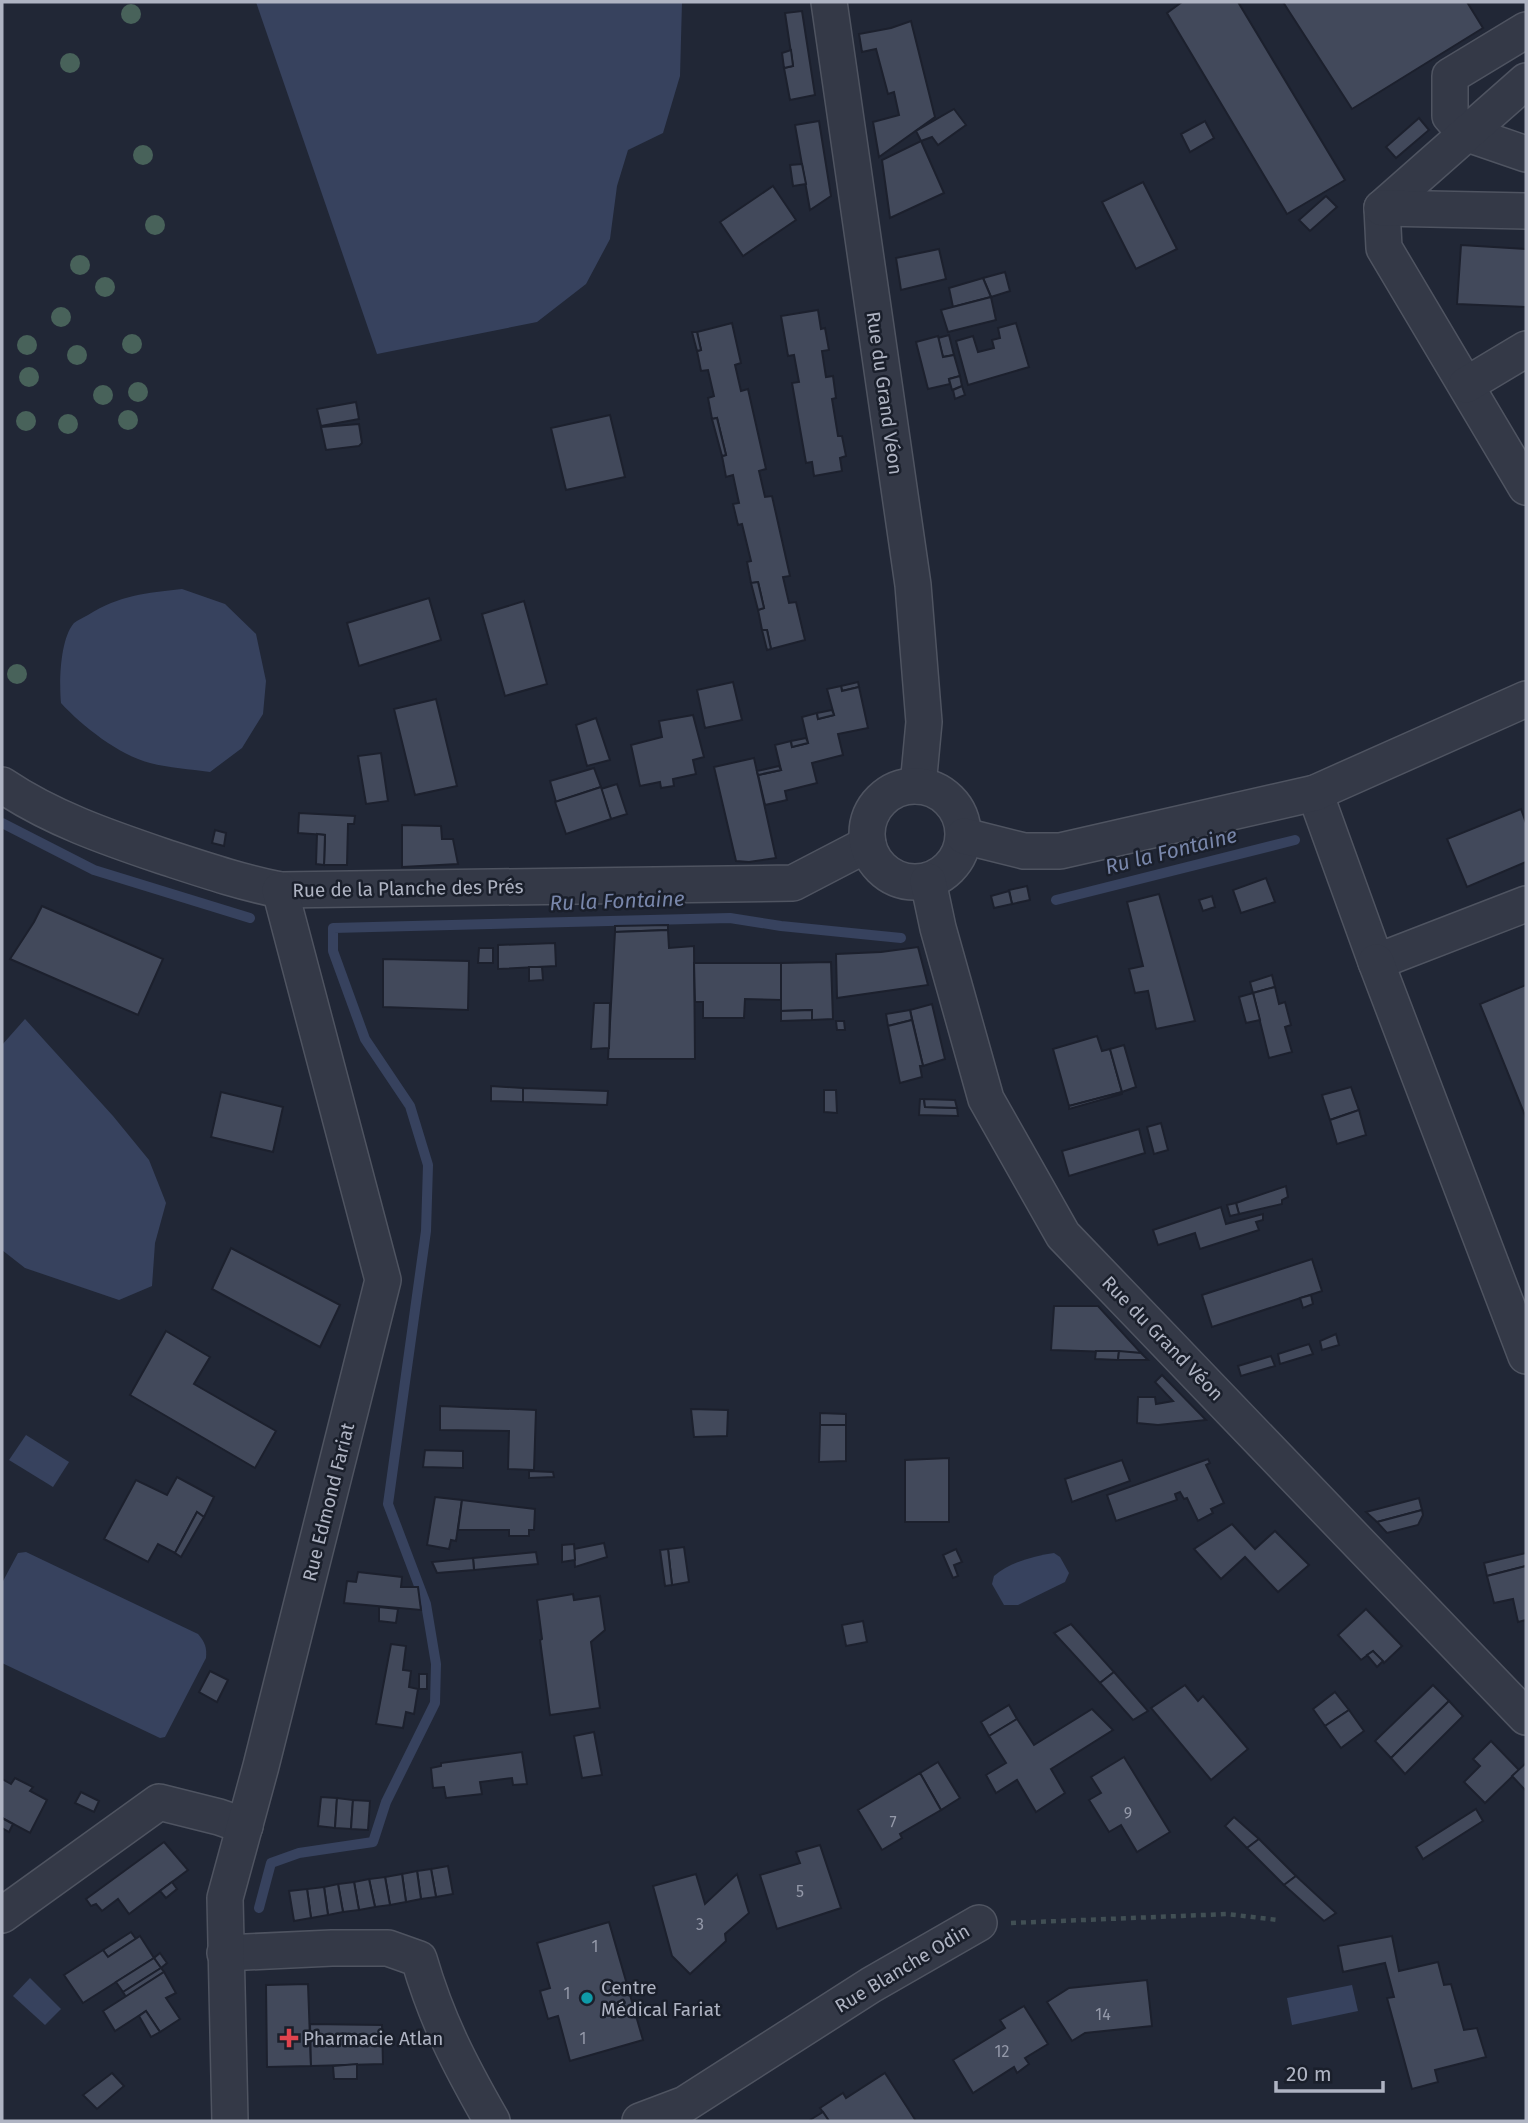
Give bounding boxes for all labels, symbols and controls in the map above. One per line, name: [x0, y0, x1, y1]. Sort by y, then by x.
street label: Rue du Grand Véon: [862, 310, 907, 476]
water label: Ru la Fontaine: [1102, 822, 1240, 880]
street label: Rue de la Planche des Prés: [292, 875, 524, 902]
water label: Ru la Fontaine: [549, 886, 685, 916]
street label: Rue du Grand Véon: [1097, 1271, 1228, 1406]
street label: Rue Edmond Fariat: [298, 1420, 359, 1584]
house number: 9: [1124, 1804, 1132, 1823]
house number: 7: [889, 1813, 897, 1832]
house number: 5: [796, 1882, 804, 1901]
house number: 3: [696, 1915, 704, 1934]
street label: Rue Blanche Odin: [831, 1919, 974, 2018]
house number: 1: [592, 1937, 598, 1956]
place label: Centre Médical Fariat: [601, 1976, 721, 2021]
house number: 1: [564, 1984, 570, 2003]
marker: Centre Médical Fariat: [579, 1990, 595, 2006]
house number: 14: [1095, 2005, 1111, 2024]
place label: Pharmacie Atlan: [303, 2027, 443, 2050]
house number: 1: [580, 2029, 586, 2048]
marker: Pharmacie Atlan: [281, 2030, 297, 2046]
house number: 12: [995, 2042, 1009, 2061]
scale bar: [1276, 2050, 1383, 2094]
text: 20 m: [1286, 2061, 1332, 2087]

